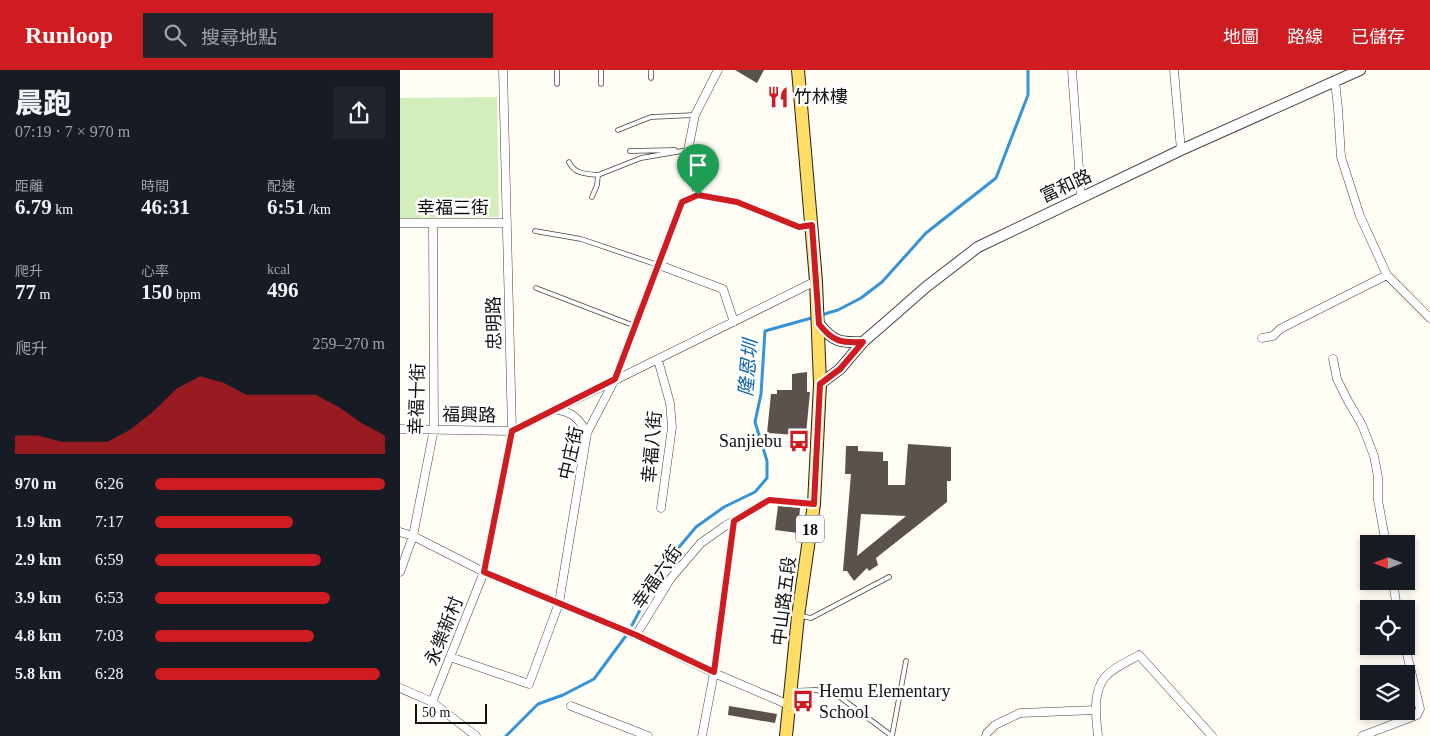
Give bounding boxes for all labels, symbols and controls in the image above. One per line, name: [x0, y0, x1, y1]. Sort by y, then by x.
search box: [143, 13, 493, 58]
icon: search: [161, 21, 189, 49]
text: Runloop: [25, 22, 113, 48]
text: 搜尋地點: [201, 27, 277, 48]
text: 地圖: [1223, 27, 1259, 47]
text: 路線: [1287, 27, 1323, 47]
text: 已儲存: [1351, 27, 1405, 47]
restaurant icon: 竹林樓: [765, 84, 791, 110]
button: share: [333, 87, 385, 139]
place label: 竹林樓: [794, 87, 848, 107]
text: 晨跑: [15, 88, 71, 119]
text: 07:19 · 7 × 970 m: [15, 123, 130, 140]
pin: [677, 144, 719, 195]
icon: arrive: [684, 151, 712, 179]
street label: 富和路: [1037, 166, 1095, 206]
text: 距離: [15, 179, 43, 194]
text: 時間: [141, 179, 169, 194]
text: 配速: [267, 179, 295, 194]
text: 6.79: [15, 195, 52, 219]
text: 46:31: [141, 195, 190, 219]
text: 6:51: [267, 195, 306, 219]
street label: 幸福三街: [417, 198, 489, 218]
text: km: [52, 202, 73, 217]
text: /km: [306, 202, 331, 217]
text: kcal: [267, 262, 290, 277]
text: 爬升: [15, 264, 43, 279]
text: 心率: [141, 264, 169, 279]
text: 496: [267, 278, 299, 302]
text: 77: [15, 280, 36, 304]
text: 150: [141, 280, 173, 304]
text: m: [36, 287, 50, 302]
text: bpm: [173, 287, 201, 302]
street label: 忠明路: [484, 296, 504, 350]
text: 259–270 m: [313, 335, 385, 352]
water label: 隆恩圳: [735, 336, 761, 397]
text: 爬升: [15, 340, 47, 357]
street label: 幸福十街: [406, 363, 428, 435]
street label: 福興路: [442, 405, 496, 425]
street label: 幸福八街: [639, 410, 665, 484]
street label: 中庄街: [555, 424, 587, 482]
bus stop icon: Sanjiebu: [786, 428, 812, 454]
place label: Sanjiebu: [719, 431, 782, 451]
text: 970 m: [15, 475, 56, 492]
text: 6:26: [95, 475, 123, 492]
text: 1.9 km: [15, 513, 61, 530]
text: 7:17: [95, 513, 123, 530]
road number: 18: [796, 516, 824, 542]
north arrow: [1360, 535, 1415, 590]
map controls: [1360, 535, 1415, 720]
street label: 幸福六街: [628, 542, 686, 612]
text: 2.9 km: [15, 551, 61, 568]
text: 6:59: [95, 551, 123, 568]
street label: 中山路五段: [769, 555, 799, 647]
text: 3.9 km: [15, 589, 61, 606]
text: 6:53: [95, 589, 123, 606]
street label: 永樂新村: [421, 594, 467, 668]
button: locate: [1360, 600, 1415, 655]
text: 4.8 km: [15, 627, 61, 644]
text: 7:03: [95, 627, 123, 644]
text: 5.8 km: [15, 665, 61, 682]
text: 6:28: [95, 665, 123, 682]
button: layers: [1360, 665, 1415, 720]
place label: Hemu Elementary School: [819, 681, 950, 722]
bus stop icon: Hemu Elementary School: [790, 688, 816, 714]
scale bar: [415, 701, 488, 724]
text: 50 m: [422, 705, 450, 720]

